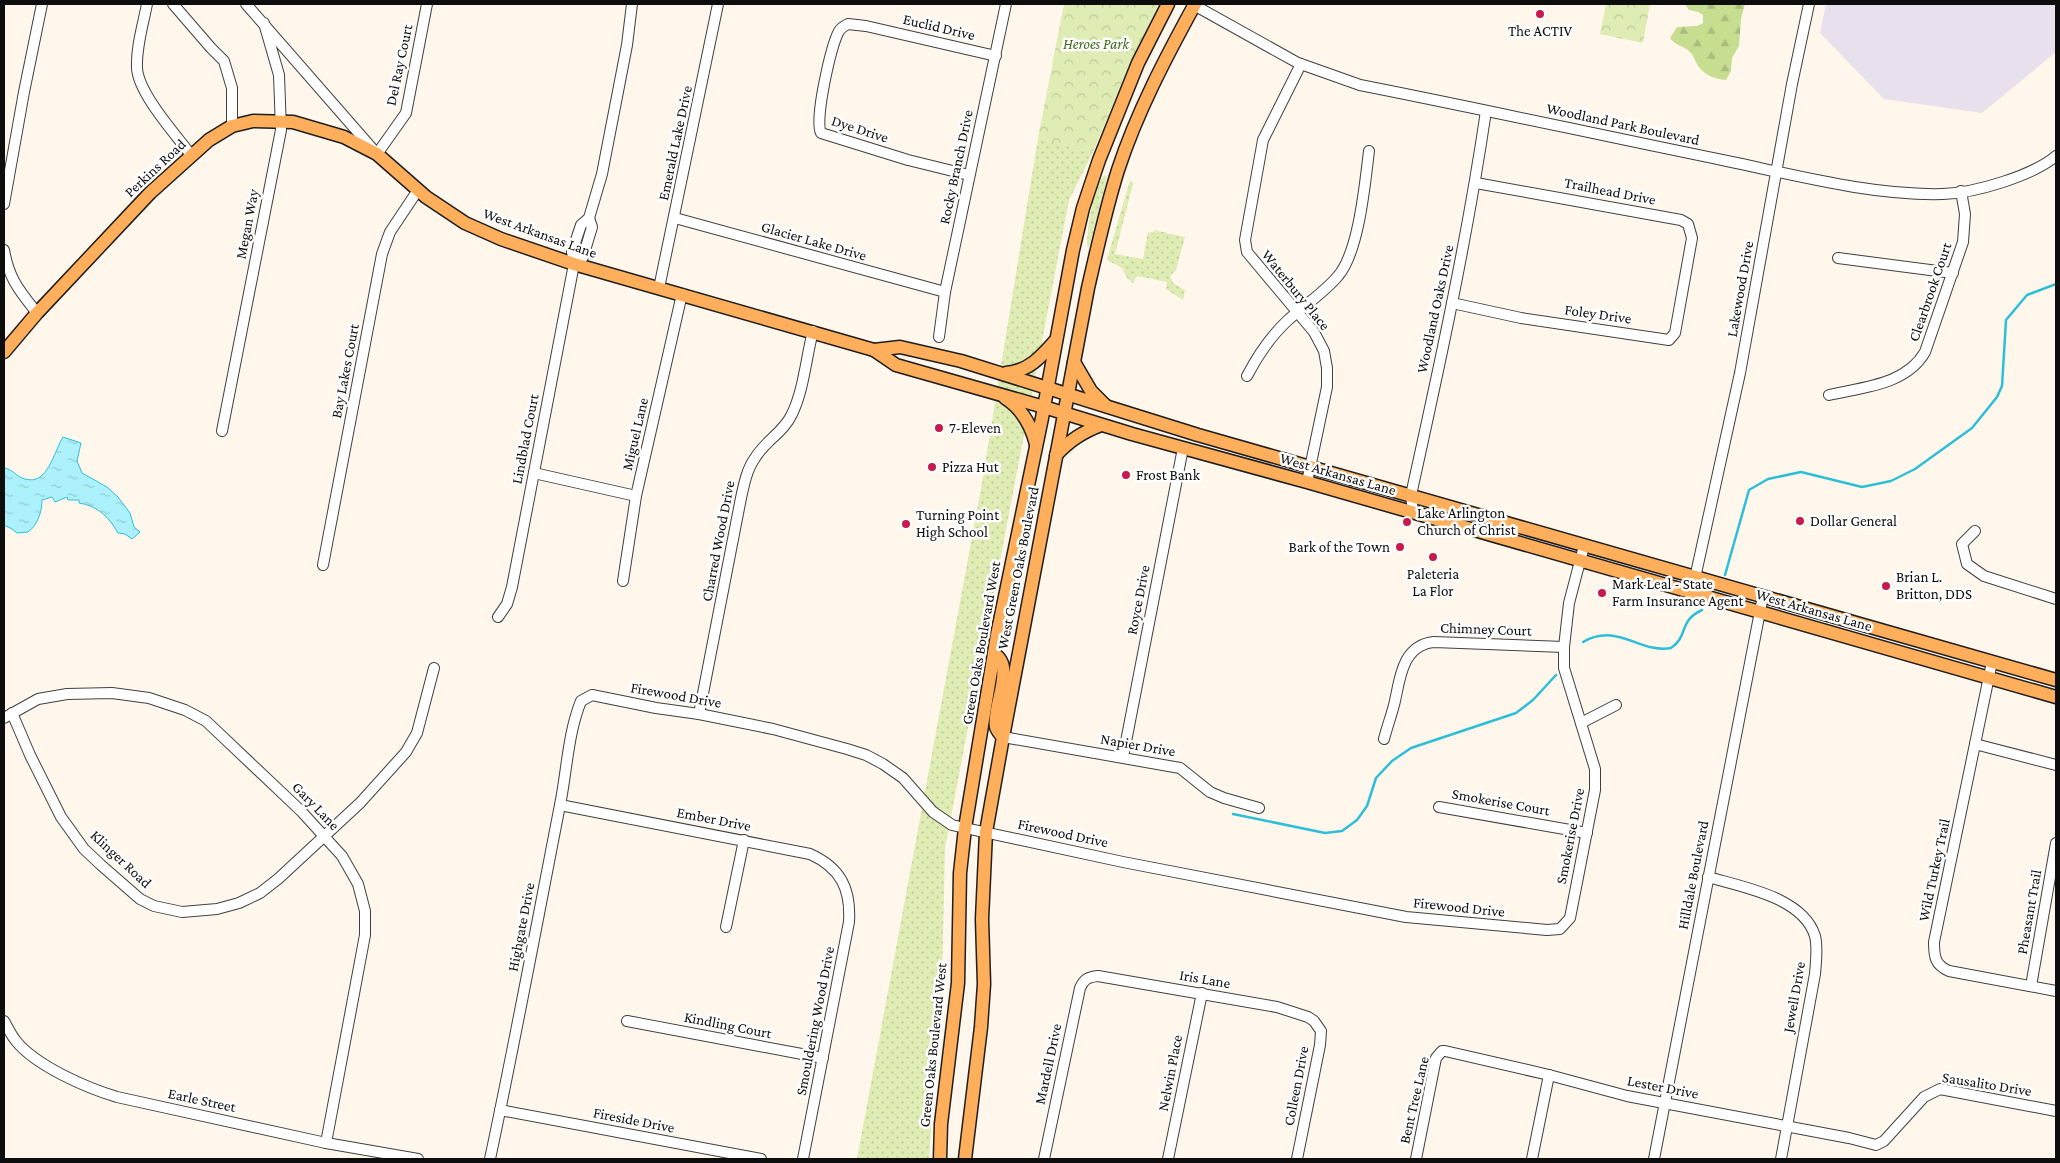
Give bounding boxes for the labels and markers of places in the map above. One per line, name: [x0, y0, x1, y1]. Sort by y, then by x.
marker: The ACTIV: [1534, 8, 1546, 20]
place label: The ACTIV: [1508, 23, 1573, 39]
place label: 7-Eleven: [949, 420, 1001, 436]
marker: 7-Eleven: [933, 422, 945, 434]
place label: Pizza Hut: [942, 459, 1000, 475]
marker: Pizza Hut: [926, 461, 938, 473]
place label: Frost Bank: [1136, 467, 1201, 483]
marker: Frost Bank: [1120, 469, 1132, 481]
place label: Lake Arlington Church of Christ: [1417, 505, 1517, 538]
place label: Turning Point High School: [916, 507, 1000, 541]
place label: Dollar General: [1810, 513, 1897, 529]
marker: Dollar General: [1794, 515, 1806, 527]
marker: Lake Arlington Church of Christ: [1401, 516, 1413, 528]
marker: Turning Point High School: [900, 518, 912, 530]
place label: Bark of the Town: [1288, 539, 1390, 555]
marker: Bark of the Town: [1394, 541, 1406, 553]
marker: Paleteria La Flor: [1427, 551, 1439, 563]
place label: Paleteria La Flor: [1407, 566, 1459, 599]
place label: Brian L. Britton, DDS: [1896, 569, 1972, 602]
place label: Mark Leal - State Farm Insurance Agent: [1612, 576, 1745, 610]
marker: Brian L. Britton, DDS: [1880, 580, 1892, 592]
marker: Mark Leal - State Farm Insurance Agent: [1596, 587, 1608, 599]

